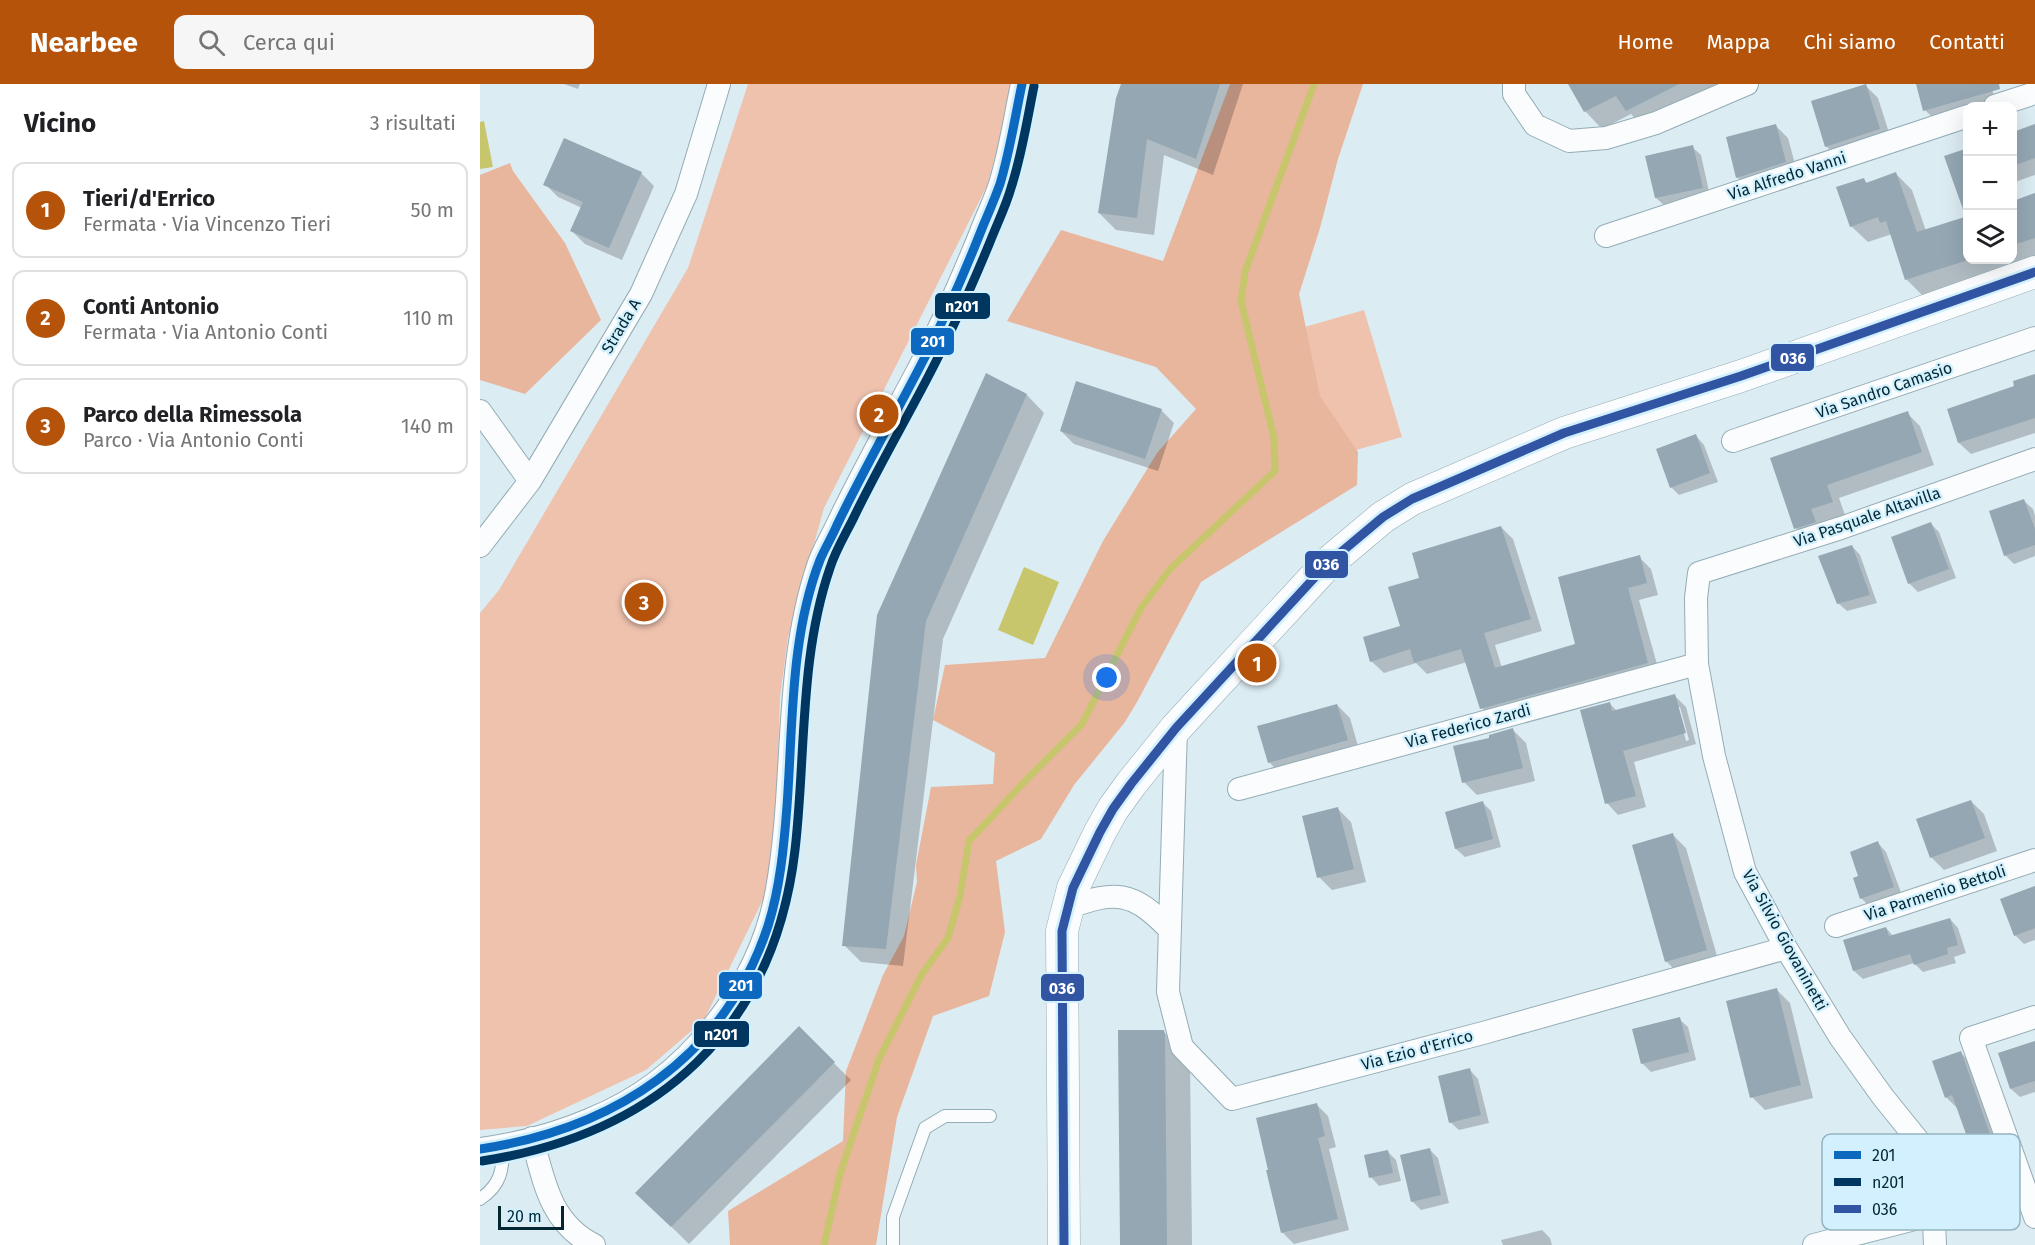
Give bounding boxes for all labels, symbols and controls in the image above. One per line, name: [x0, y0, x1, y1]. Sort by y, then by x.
search box: [174, 15, 594, 69]
text: Nearbee: [30, 26, 138, 59]
icon: search: [195, 26, 228, 59]
text: Cerca qui: [243, 29, 335, 56]
text: Home: [1617, 29, 1673, 55]
text: Mappa: [1706, 29, 1770, 55]
text: Chi siamo: [1803, 29, 1896, 55]
text: Contatti: [1929, 29, 2005, 55]
map controls: [1963, 102, 2017, 264]
button: +: [1963, 102, 2017, 156]
text: Vicino: [24, 108, 96, 139]
text: 3 risultati: [370, 111, 456, 135]
street label: Via Alfredo Vanni: [1725, 148, 1849, 204]
button: −: [1963, 156, 2017, 210]
text: Tieri/d'Errico: [83, 185, 215, 212]
text: 1: [41, 198, 50, 222]
text: 50 m: [410, 198, 454, 222]
button: layers: [1963, 210, 2017, 264]
text: Fermata · Via Vincenzo Tieri: [83, 212, 331, 236]
line badge: n201: [934, 292, 991, 320]
text: Conti Antonio: [83, 293, 219, 320]
street label: Strada A: [597, 294, 645, 357]
text: n201: [945, 297, 979, 316]
text: 2: [40, 306, 51, 330]
text: 110 m: [403, 306, 454, 330]
text: Fermata · Via Antonio Conti: [83, 320, 328, 344]
line badge: 201: [910, 327, 955, 356]
text: 201: [921, 332, 945, 351]
line badge: 036: [1770, 343, 1815, 372]
text: 036: [1780, 349, 1806, 368]
street label: Via Sandro Camasio: [1813, 358, 1955, 422]
pin: 2: [860, 392, 898, 436]
text: Parco della Rimessola: [83, 401, 302, 428]
text: 3: [40, 414, 51, 438]
text: 140 m: [401, 414, 454, 438]
text: Parco · Via Antonio Conti: [83, 428, 304, 452]
street label: Via Pasquale Altavilla: [1791, 483, 1943, 551]
line badge: 036: [1304, 550, 1349, 579]
text: 036: [1313, 555, 1339, 574]
pin: 3: [624, 580, 664, 624]
pin: 1: [1238, 640, 1276, 686]
your location: [1092, 663, 1121, 692]
street label: Via Federico Zardi: [1403, 700, 1533, 752]
street label: Via Parmenio Bettoli: [1862, 861, 2008, 925]
street label: Via Silvio Giovaninetti: [1738, 866, 1832, 1014]
line badge: 201: [718, 971, 763, 1000]
line badge: 036: [1040, 973, 1085, 1002]
text: 201: [729, 976, 753, 995]
text: 036: [1049, 979, 1075, 998]
line badge: n201: [693, 1020, 750, 1048]
text: n201: [704, 1025, 738, 1044]
street label: Via Ezio d'Errico: [1359, 1026, 1475, 1074]
legend: [1822, 1134, 2020, 1230]
text: 201: [1872, 1146, 1895, 1165]
text: n201: [1872, 1173, 1905, 1192]
text: 036: [1872, 1200, 1897, 1219]
scale bar: [498, 1203, 564, 1230]
text: 20 m: [507, 1207, 542, 1226]

